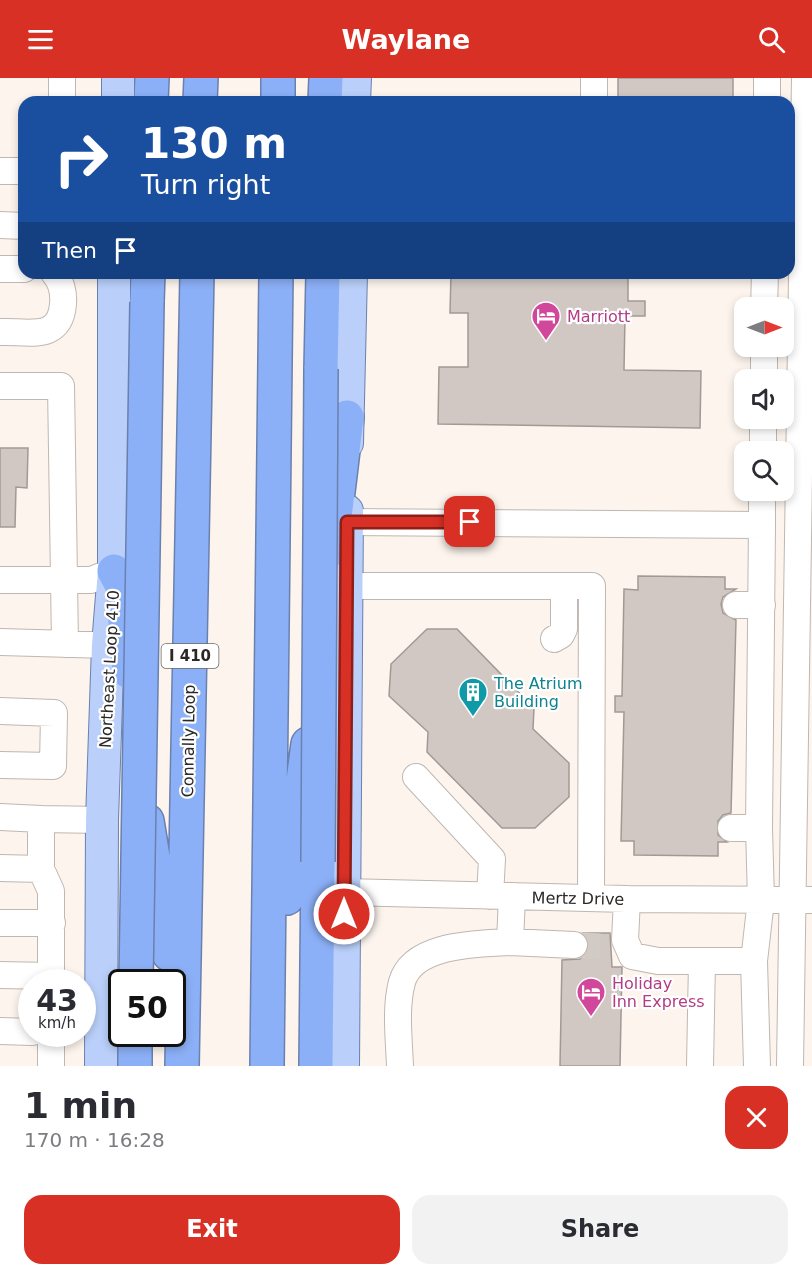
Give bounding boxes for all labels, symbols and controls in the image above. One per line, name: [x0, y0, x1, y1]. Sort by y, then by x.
icon: menu: [24, 23, 57, 56]
icon: search: [755, 23, 788, 56]
text: Waylane: [342, 24, 470, 55]
text: 130 m: [141, 119, 287, 168]
icon: right: [42, 120, 120, 198]
text: Turn right: [141, 169, 270, 200]
icon: arrive: [109, 234, 142, 267]
text: Then: [42, 238, 97, 263]
north arrow: [734, 297, 794, 357]
map controls: [734, 297, 794, 501]
hotel icon: Marriott: [530, 300, 562, 342]
place label: Marriott: [567, 307, 630, 326]
button: sound: [734, 369, 794, 429]
button: search: [734, 441, 794, 501]
pin: [444, 496, 495, 547]
icon: arrive: [453, 505, 486, 538]
street label: Northeast Loop 410: [96, 590, 123, 748]
road number: I 410: [162, 644, 219, 668]
place label: The Atrium Building: [493, 674, 583, 711]
building icon: The Atrium Building: [457, 676, 489, 718]
street label: Connally Loop: [178, 684, 199, 798]
position arrow: [312, 882, 376, 946]
street label: Mertz Drive: [532, 888, 624, 909]
speed limit sign: 50: [108, 969, 186, 1047]
place label: Holiday Inn Express: [612, 974, 705, 1011]
hotel icon: Holiday Inn Express: [575, 976, 607, 1018]
text: 43: [36, 983, 78, 1018]
text: km/h: [38, 1014, 76, 1032]
text: 1 min: [24, 1085, 137, 1126]
button: close: [725, 1086, 788, 1149]
text: 170 m · 16:28: [24, 1128, 165, 1152]
button: Exit: [24, 1195, 400, 1264]
button: Share: [412, 1195, 788, 1264]

